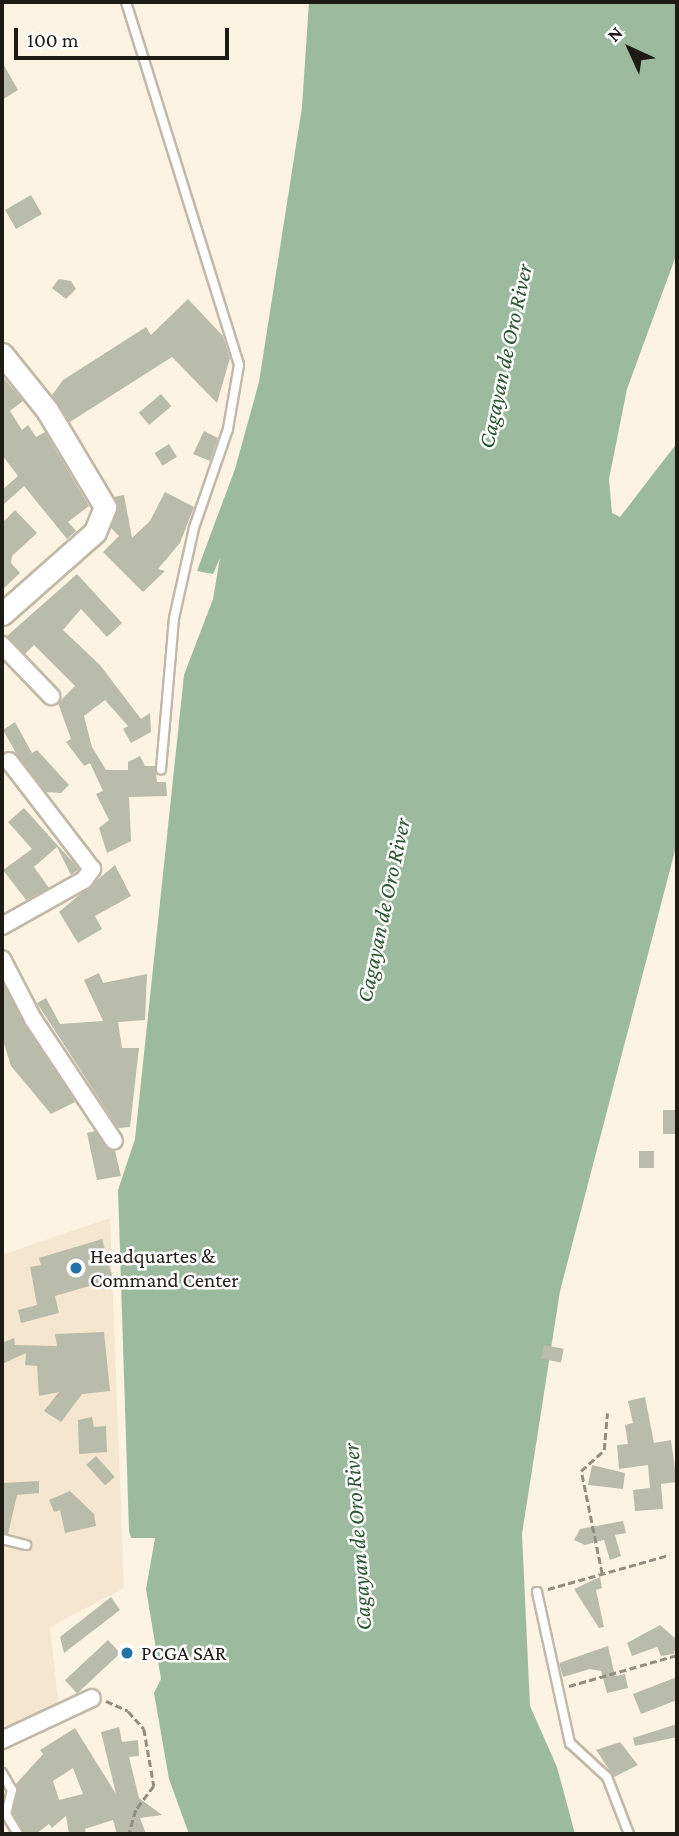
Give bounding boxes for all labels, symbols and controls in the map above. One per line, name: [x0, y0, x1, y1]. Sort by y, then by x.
scale bar: [18, 14, 233, 58]
north arrow: [595, 14, 665, 84]
text: N: [603, 22, 627, 46]
text: 100 m: [27, 28, 79, 52]
water label: Cagayan de Oro River: [472, 261, 538, 451]
water label: Cagayan de Oro River: [350, 815, 416, 1005]
place label: Headquartes & Command Center: [90, 1243, 239, 1293]
marker: Headquartes & Command Center: [68, 1260, 84, 1276]
water label: Cagayan de Oro River: [337, 1442, 377, 1632]
place label: PCGA SAR: [141, 1640, 226, 1666]
marker: PCGA SAR: [119, 1645, 135, 1661]

